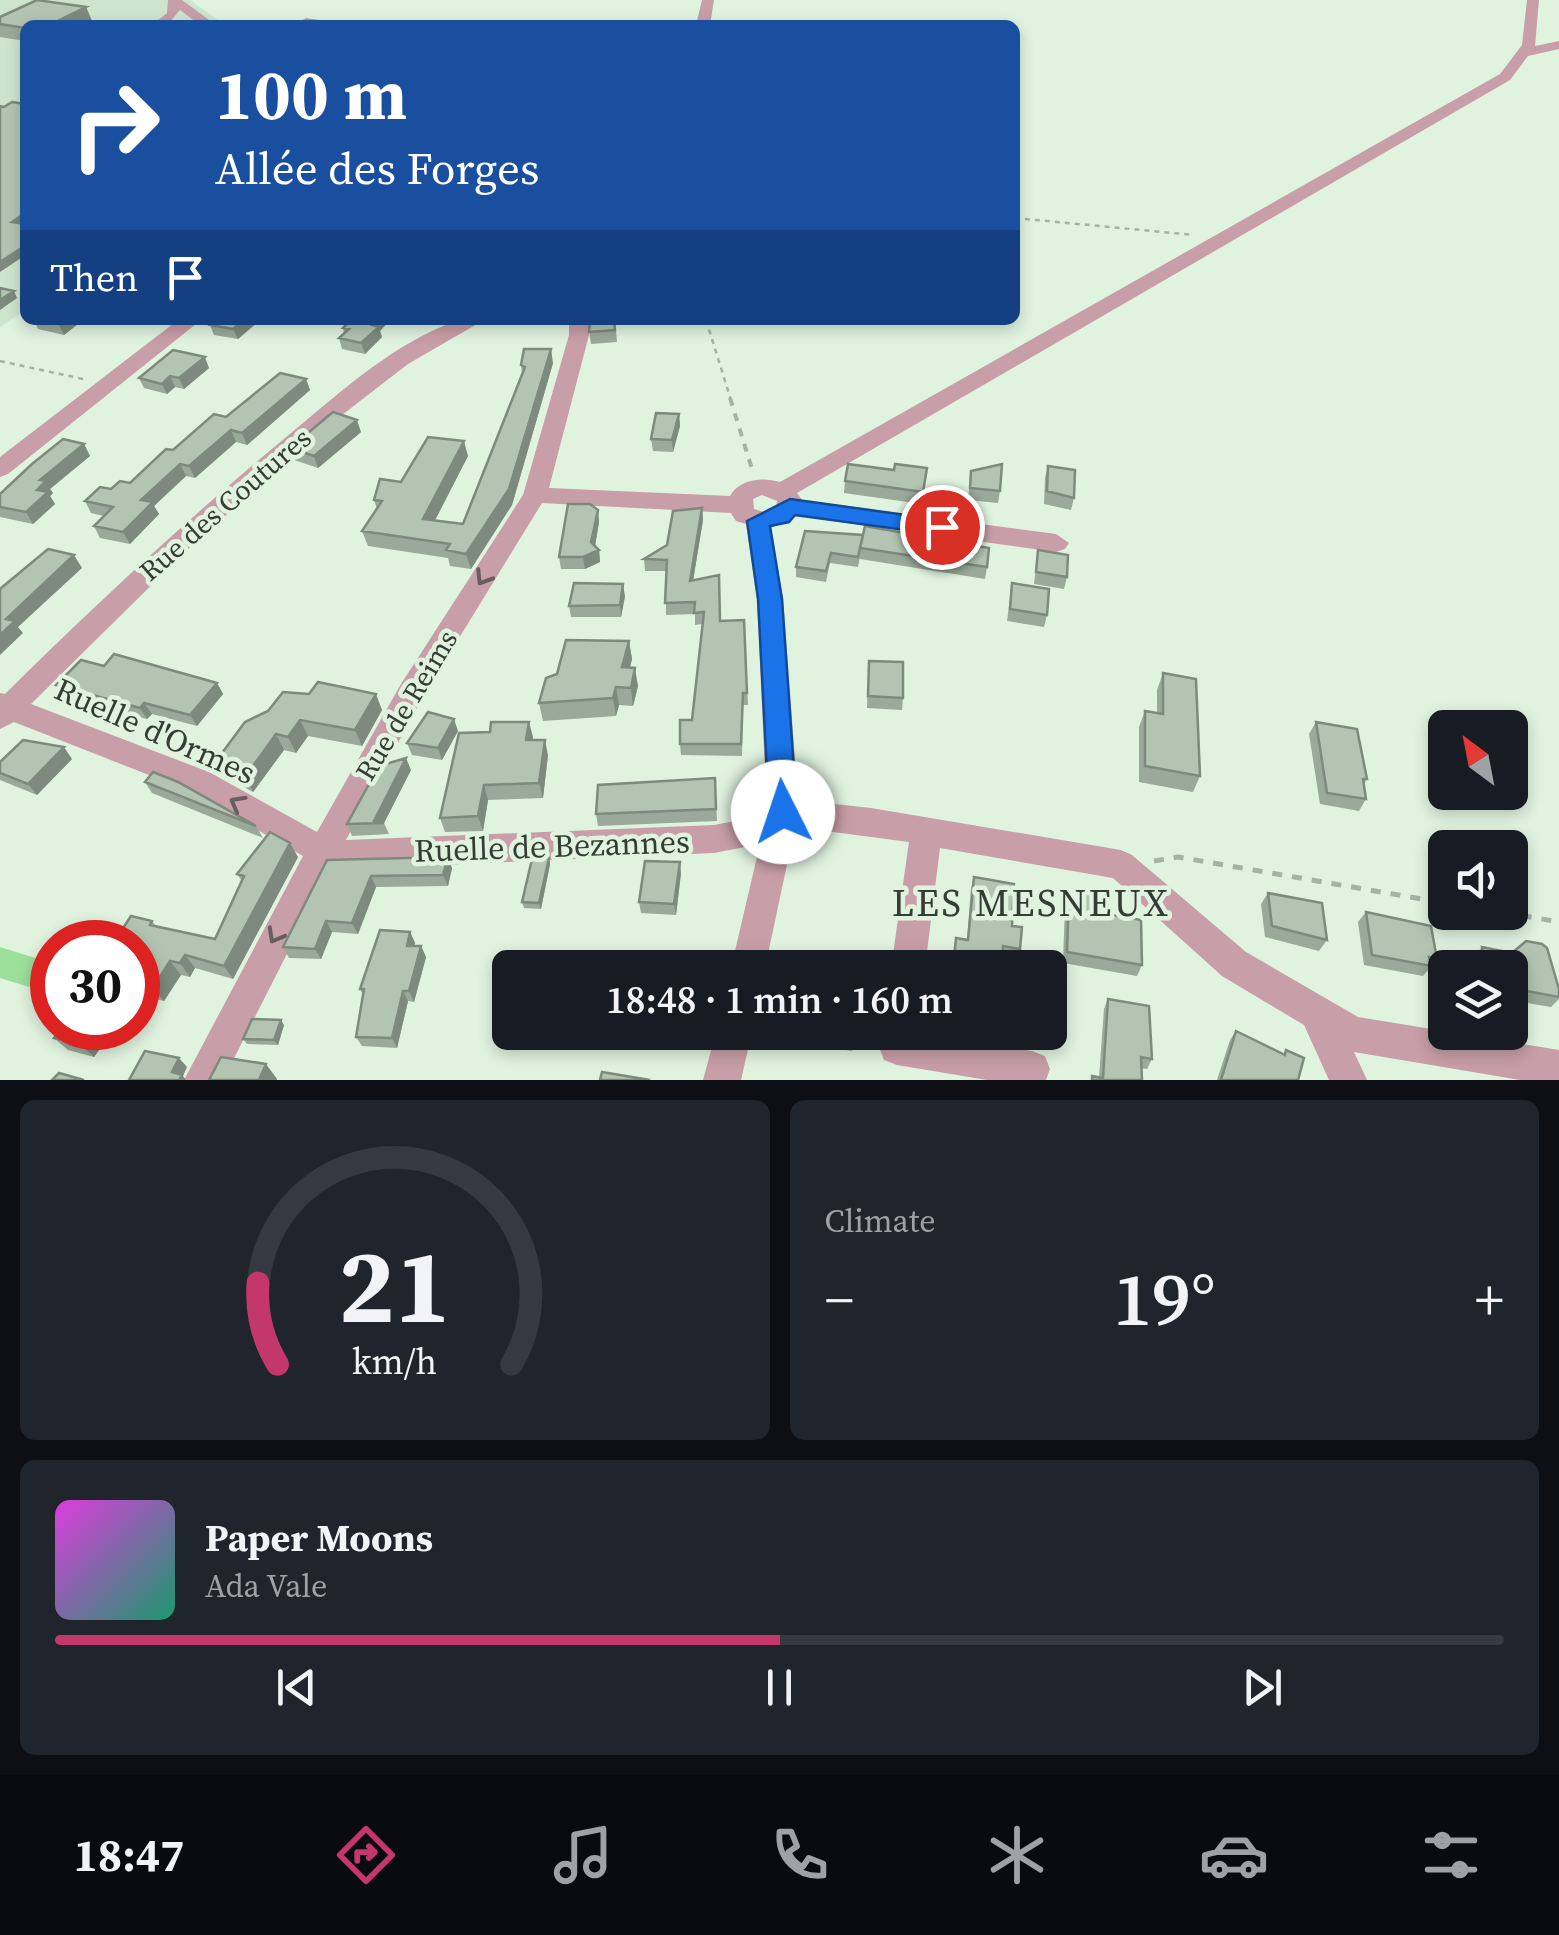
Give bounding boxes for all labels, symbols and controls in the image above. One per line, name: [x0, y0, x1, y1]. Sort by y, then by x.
text: 100 m: [215, 46, 407, 142]
icon: right: [50, 60, 180, 190]
text: Allée des Forges: [215, 137, 539, 199]
icon: arrive: [158, 250, 213, 305]
text: Then: [50, 252, 138, 304]
street label: Rue des Coutures: [131, 419, 319, 589]
pin: [900, 485, 985, 570]
icon: arrive: [915, 500, 970, 555]
one-way arrow: [477, 567, 496, 585]
street label: Rue de Reims: [346, 623, 466, 787]
street label: Ruelle d'Ormes: [48, 667, 262, 795]
north arrow: [1428, 710, 1528, 810]
map controls: [1428, 710, 1528, 1050]
position arrow: [731, 760, 835, 864]
one-way arrow: [230, 795, 248, 815]
street label: Ruelle de Bezannes: [413, 819, 691, 873]
button: sound: [1428, 830, 1528, 930]
district label: LES MESNEUX: [892, 877, 1170, 929]
speed limit sign: 30: [30, 920, 160, 1050]
one-way arrow: [268, 925, 288, 943]
button: layers: [1428, 950, 1528, 1050]
text: 18:48 · 1 min · 160 m: [606, 974, 953, 1026]
text: Climate: [825, 1199, 936, 1243]
text: 21: [338, 1214, 451, 1357]
text: 19°: [1113, 1247, 1216, 1350]
text: −: [825, 1262, 854, 1337]
text: +: [1475, 1262, 1504, 1337]
text: km/h: [352, 1337, 437, 1386]
text: Paper Moons: [205, 1512, 433, 1564]
text: Ada Vale: [205, 1564, 327, 1608]
icon: previous: [269, 1660, 324, 1715]
icon: pause: [752, 1660, 807, 1715]
icon: next: [1235, 1660, 1290, 1715]
icon: directions: [331, 1820, 401, 1890]
icon: music: [548, 1820, 618, 1890]
icon: phone: [765, 1820, 835, 1890]
icon: climate: [982, 1820, 1052, 1890]
icon: car: [1199, 1820, 1269, 1890]
icon: filters: [1416, 1820, 1486, 1890]
text: 18:47: [73, 1824, 184, 1886]

